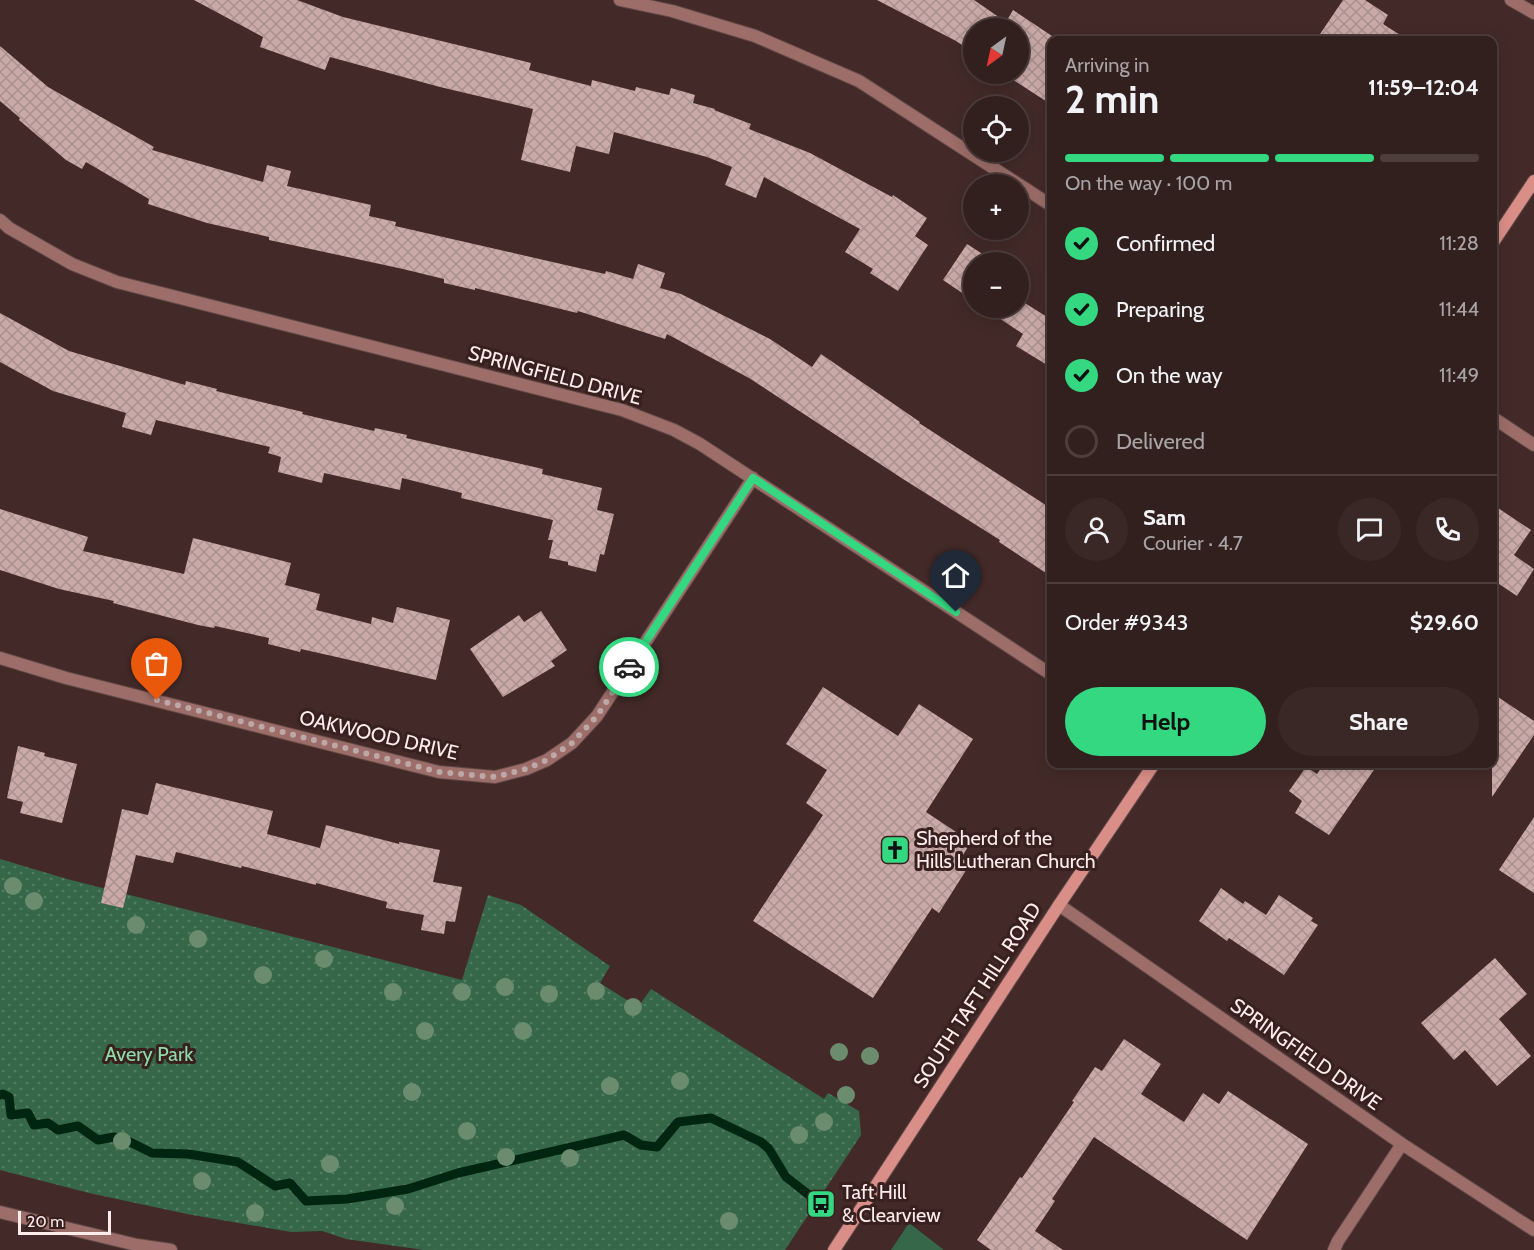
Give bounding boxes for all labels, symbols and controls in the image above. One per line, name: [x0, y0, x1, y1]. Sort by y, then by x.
north arrow: [963, 18, 1029, 84]
map controls: [963, 18, 1029, 318]
text: Arriving in: [1065, 53, 1149, 77]
text: 11:59–12:04: [1368, 74, 1479, 101]
text: 2 min: [1065, 75, 1159, 123]
button: locate: [963, 96, 1029, 162]
text: On the way · 100 m: [1065, 171, 1232, 195]
button: +: [963, 174, 1029, 240]
icon: check: [1065, 227, 1098, 260]
text: Confirmed: [1116, 230, 1215, 257]
text: 11:28: [1439, 231, 1479, 255]
button: −: [963, 252, 1029, 318]
icon: check: [1065, 293, 1098, 326]
text: Preparing: [1116, 296, 1204, 323]
text: 11:44: [1439, 297, 1479, 321]
street label: SPRINGFIELD DRIVE: [466, 340, 644, 410]
icon: check: [1065, 359, 1098, 392]
text: On the way: [1116, 362, 1223, 389]
text: 11:49: [1439, 363, 1479, 387]
text: Delivered: [1116, 428, 1205, 455]
button: person: [1065, 498, 1128, 561]
button: chat: [1338, 498, 1401, 561]
button: phone: [1416, 498, 1479, 561]
text: Sam: [1143, 504, 1186, 531]
text: Courier · 4.7: [1143, 531, 1243, 555]
pin: [930, 550, 981, 612]
icon: home: [939, 559, 972, 592]
text: Order #9343: [1065, 609, 1188, 636]
text: $29.60: [1410, 609, 1479, 636]
courier: [599, 637, 659, 697]
pin: [131, 638, 182, 700]
icon: bag: [140, 647, 173, 680]
icon: car: [613, 651, 646, 684]
button: Help: [1065, 687, 1266, 756]
button: Share: [1278, 687, 1479, 756]
street label: OAKWOOD DRIVE: [297, 705, 461, 765]
place label: Shepherd of the Hills Lutheran Church: [916, 826, 1096, 873]
church icon: Shepherd of the Hills Lutheran Church: [879, 834, 911, 866]
street label: SOUTH TAFT HILL ROAD: [908, 898, 1046, 1092]
street label: SPRINGFIELD DRIVE: [1226, 993, 1386, 1115]
park label: Avery Park: [105, 1042, 193, 1066]
place label: Taft Hill & Clearview: [842, 1180, 941, 1227]
bus stop icon: Taft Hill & Clearview: [805, 1188, 837, 1220]
scale bar: [18, 1208, 111, 1236]
text: 20 m: [27, 1212, 64, 1231]

